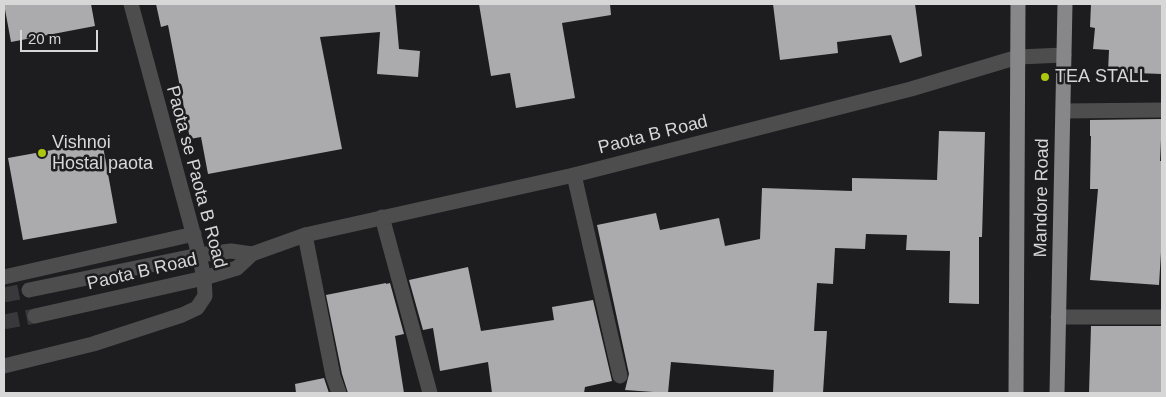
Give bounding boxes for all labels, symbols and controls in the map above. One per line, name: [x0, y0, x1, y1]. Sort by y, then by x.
scale bar: [22, 20, 100, 52]
text: 20 m: [28, 30, 61, 47]
place label: TEA STALL: [1055, 66, 1149, 88]
marker: TEA STALL: [1039, 71, 1051, 83]
street label: Paota se Paota B Road: [161, 83, 231, 271]
street label: Paota B Road: [596, 111, 710, 159]
place label: Vishnoi Hostal paota: [52, 132, 153, 174]
street label: Mandore Road: [1030, 138, 1054, 258]
marker: Vishnoi Hostal paota: [36, 147, 48, 159]
street label: Paota B Road: [85, 249, 199, 295]

